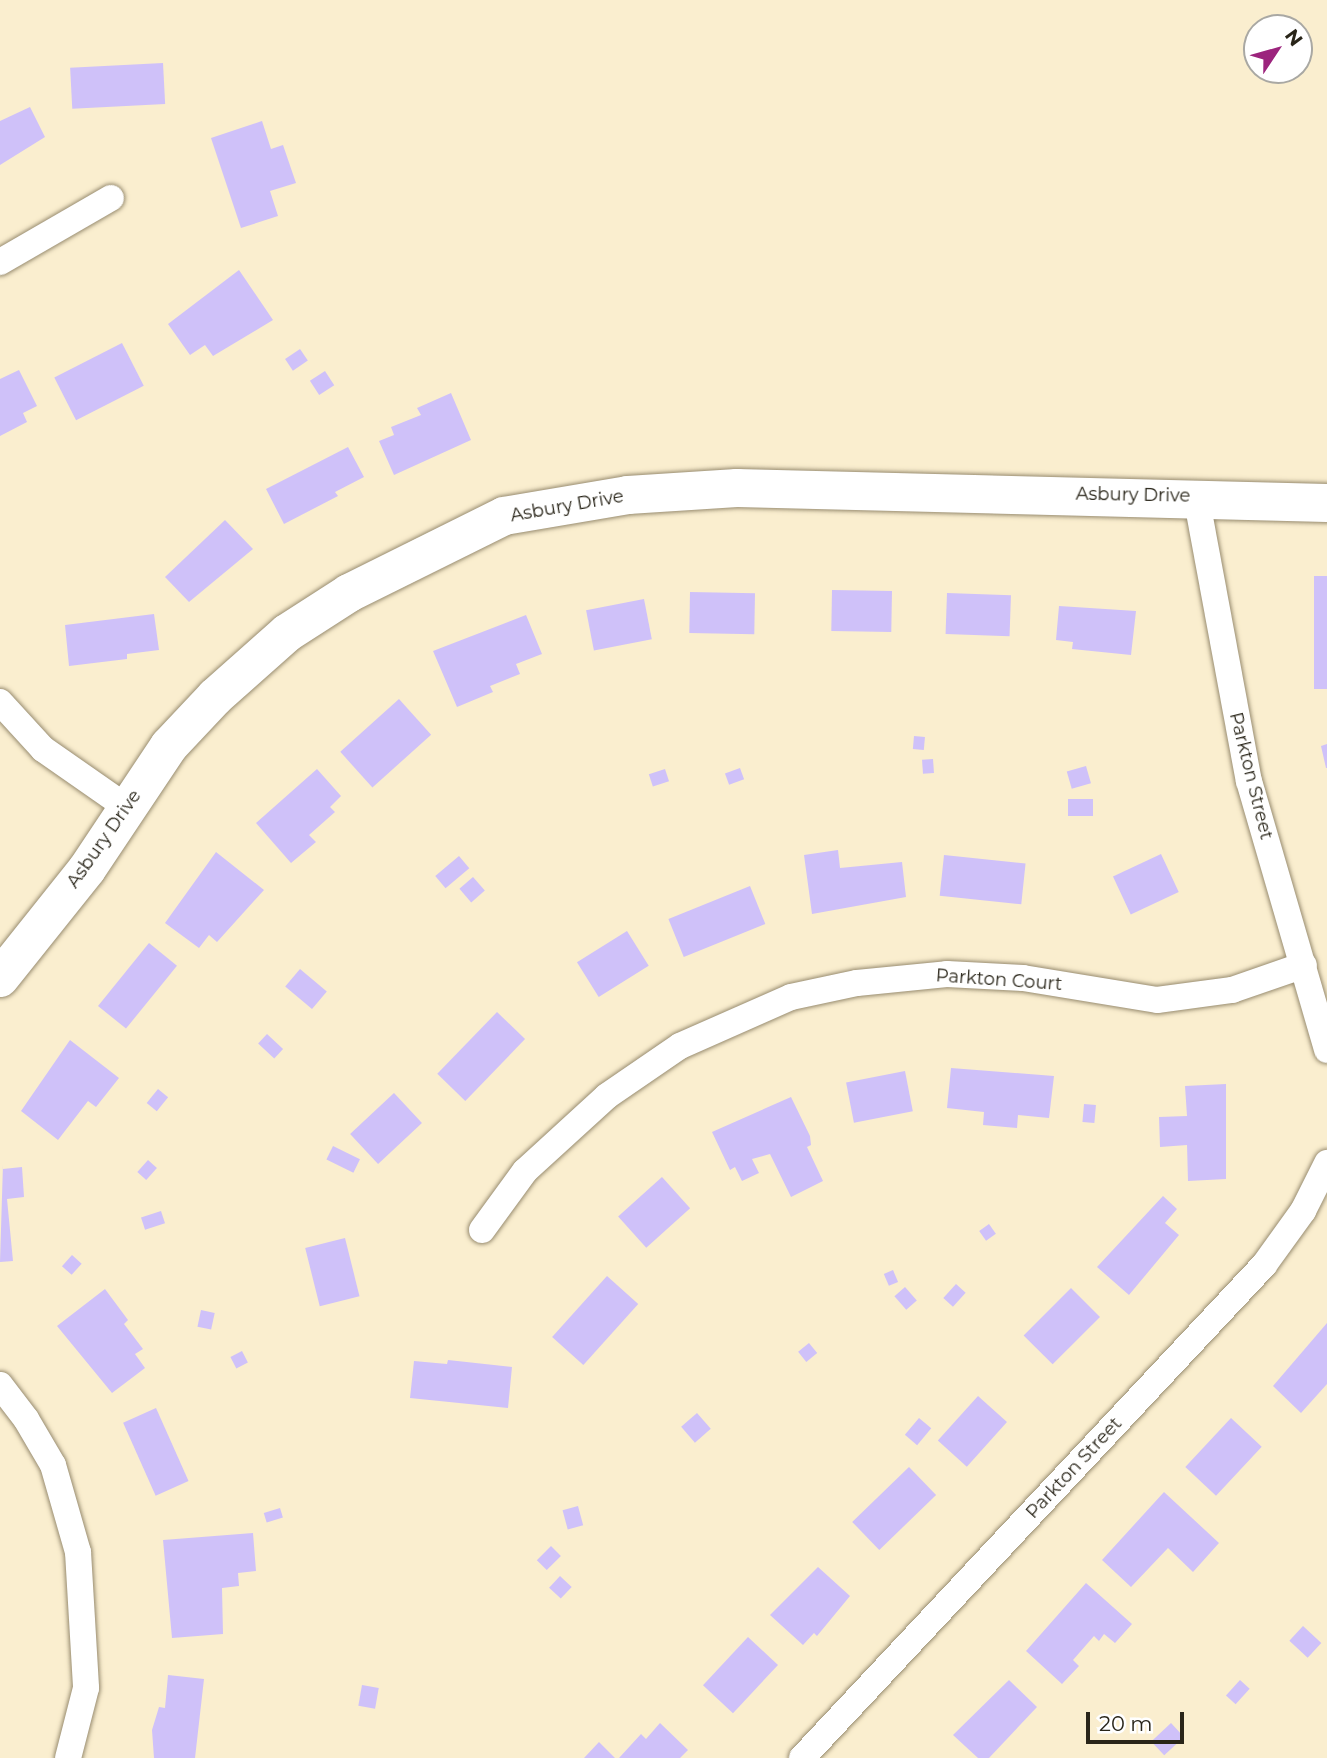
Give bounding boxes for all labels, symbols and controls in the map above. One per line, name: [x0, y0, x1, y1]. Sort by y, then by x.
north arrow: [1243, 14, 1313, 84]
text: N: [1280, 25, 1308, 51]
street label: Asbury Drive: [1076, 483, 1190, 507]
street label: Asbury Drive: [509, 485, 625, 527]
street label: Parkton Street: [1225, 710, 1277, 842]
street label: Asbury Drive: [62, 786, 146, 892]
street label: Parkton Court: [935, 965, 1063, 995]
street label: Parkton Street: [1022, 1413, 1126, 1523]
scale bar: [1089, 1698, 1187, 1742]
text: 20 m: [1099, 1711, 1153, 1736]

